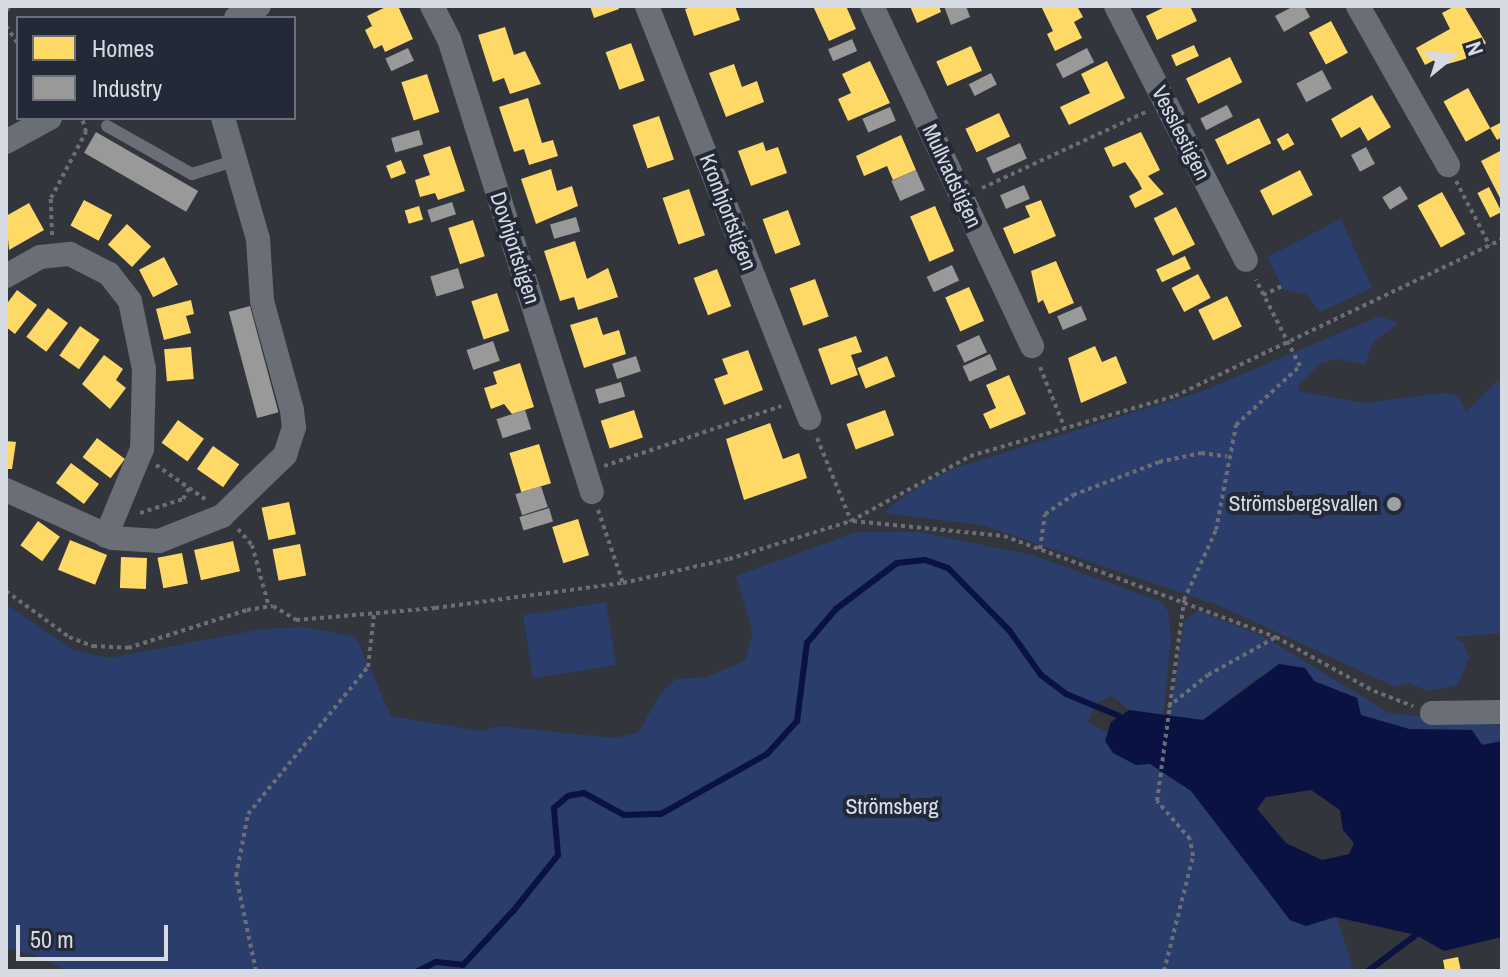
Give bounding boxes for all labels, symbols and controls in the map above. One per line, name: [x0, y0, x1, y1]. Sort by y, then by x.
legend: [16, 16, 296, 120]
north arrow: [1412, 16, 1492, 96]
text: Homes: [92, 32, 154, 64]
text: N: [1459, 38, 1491, 59]
text: Industry: [92, 72, 162, 104]
street label: Vesslestigen: [1146, 81, 1216, 185]
street label: Mullvadstigen: [917, 120, 987, 232]
street label: Kronhjortstigen: [694, 150, 762, 274]
street label: Dovhjortstigen: [484, 189, 546, 307]
place label: Strömsbergsvallen: [1229, 491, 1378, 517]
marker: Strömsbergsvallen: [1385, 495, 1403, 513]
park label: Strömsberg: [845, 794, 939, 820]
scale bar: [20, 909, 172, 959]
text: 50 m: [30, 923, 74, 955]

